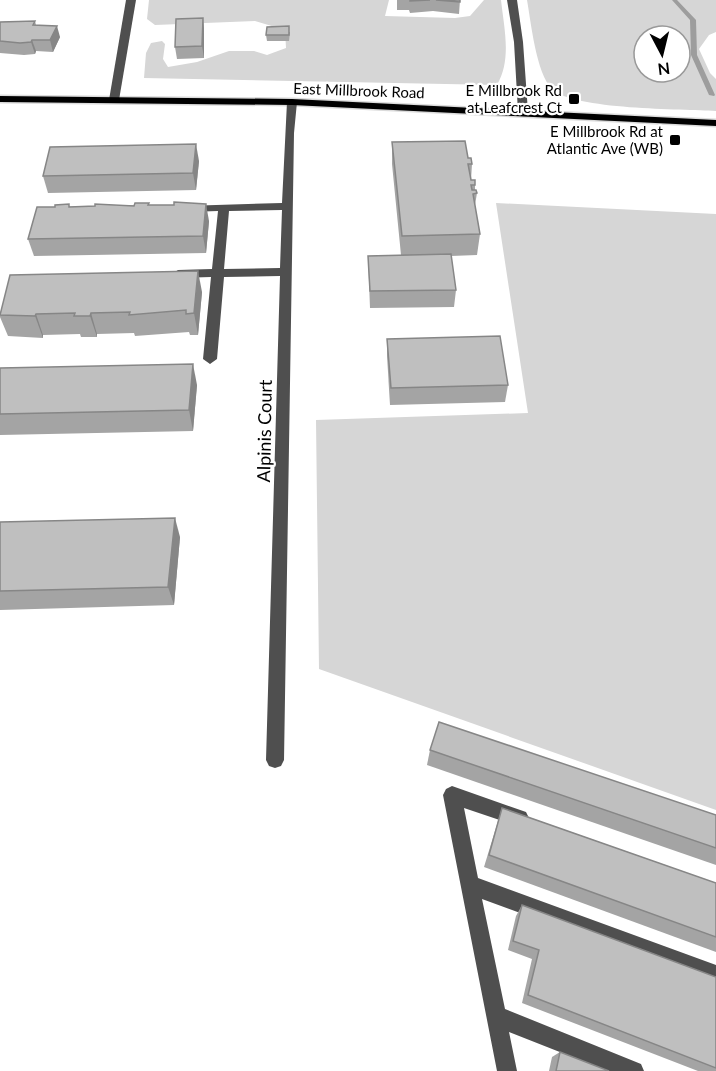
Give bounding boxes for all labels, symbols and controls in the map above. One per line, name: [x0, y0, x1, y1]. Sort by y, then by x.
north arrow: [632, 24, 692, 84]
text: N: [657, 59, 671, 80]
street label: East Millbrook Road: [293, 79, 425, 101]
place label: E Millbrook Rd at Leafcrest Ct: [466, 81, 563, 116]
marker: E Millbrook Rd at Leafcrest Ct: [567, 92, 581, 106]
place label: E Millbrook Rd at Atlantic Ave (WB): [547, 122, 664, 157]
marker: E Millbrook Rd at Atlantic Ave (WB): [668, 133, 682, 147]
street label: Alpinis Court: [252, 379, 276, 483]

